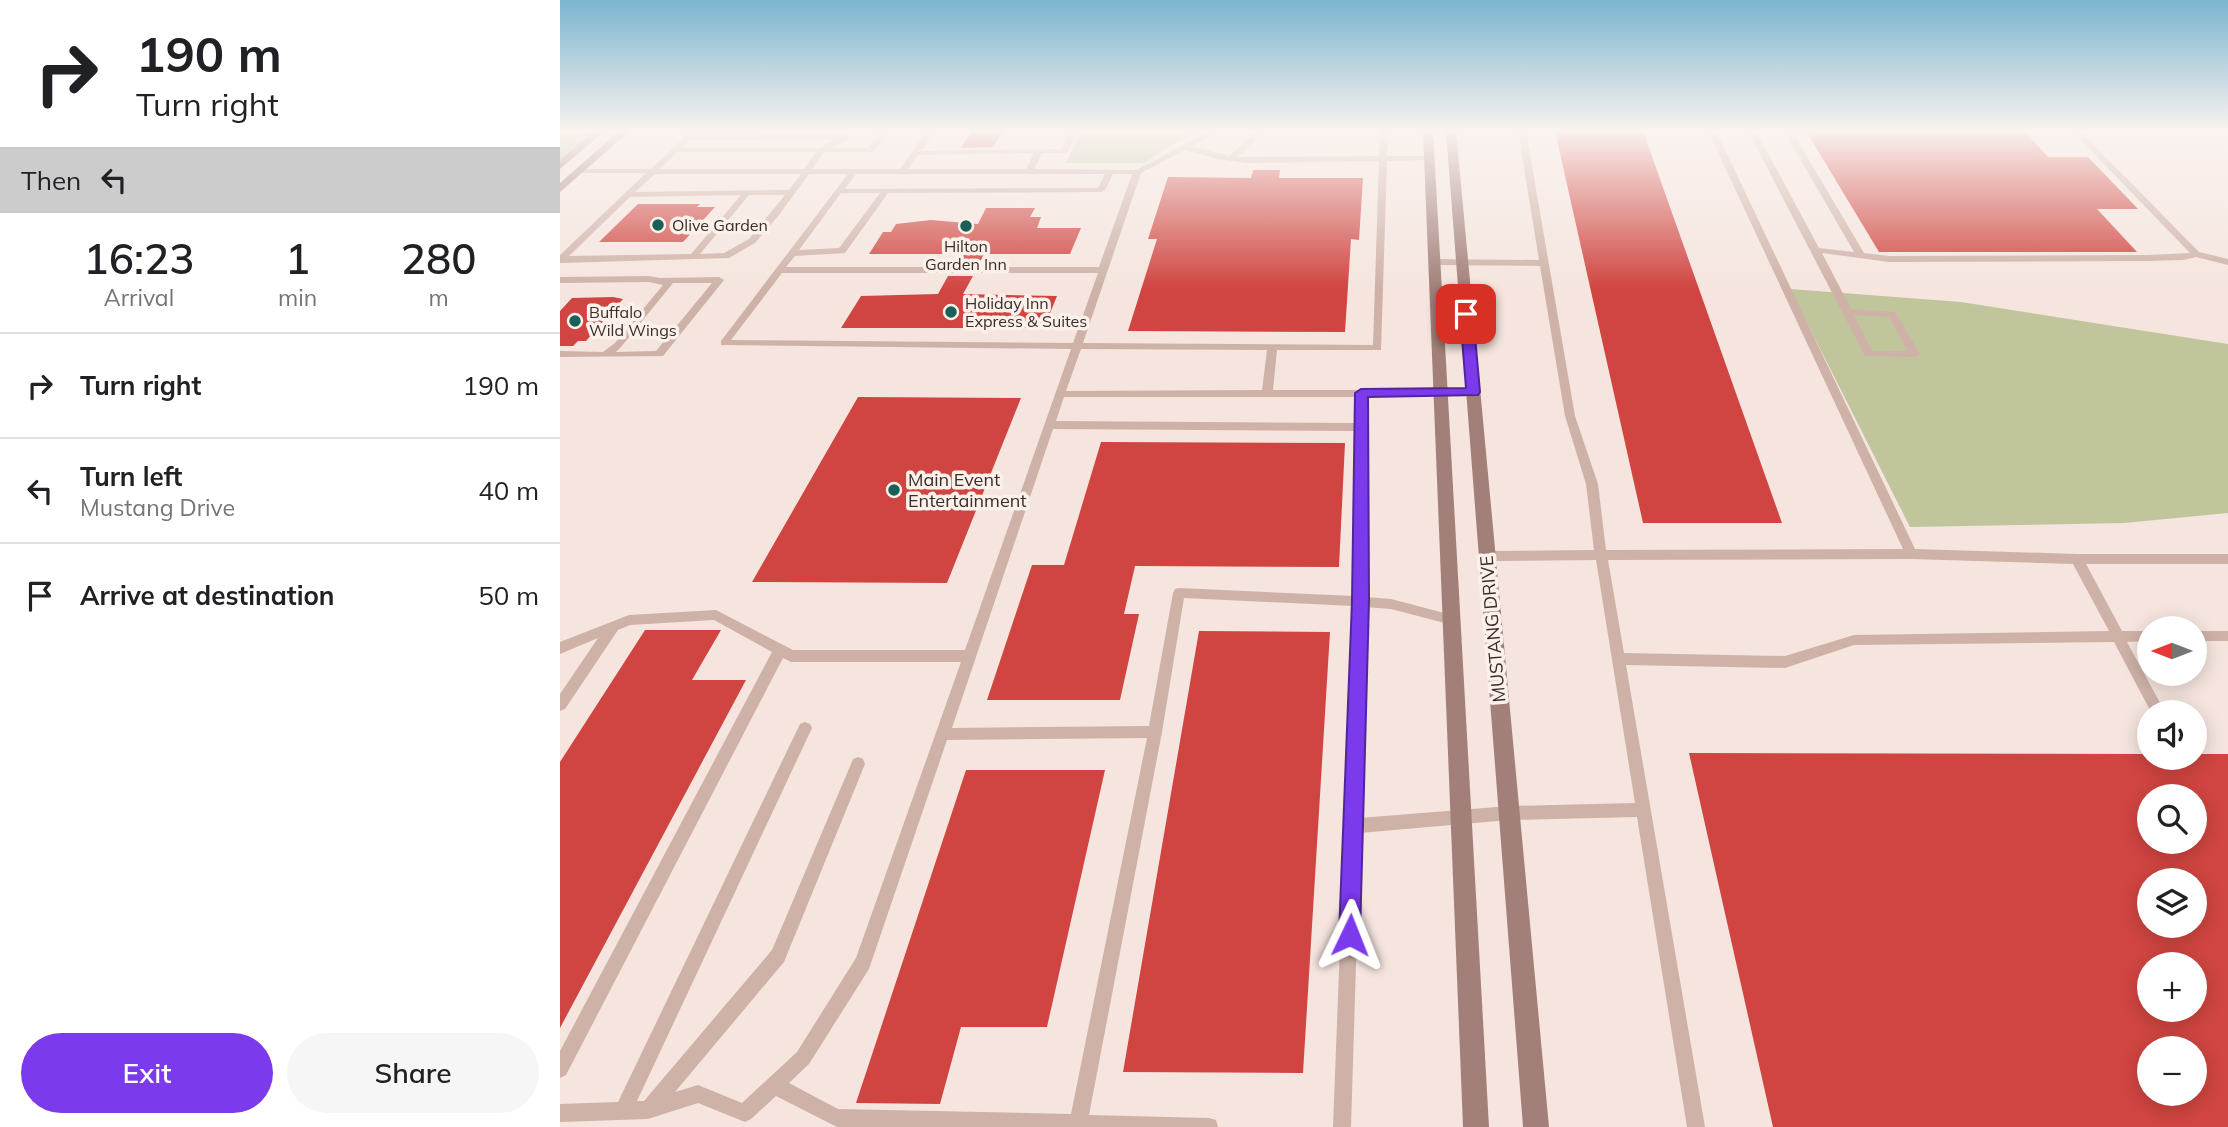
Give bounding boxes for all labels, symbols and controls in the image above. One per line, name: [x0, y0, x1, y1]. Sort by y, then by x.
text: 190 m: [136, 23, 282, 84]
icon: right: [21, 28, 112, 119]
text: Turn right: [136, 84, 279, 124]
icon: left: [95, 161, 133, 199]
text: Then: [21, 164, 81, 197]
place label: Olive Garden: [672, 215, 768, 235]
marker: Olive Garden: [650, 217, 666, 233]
marker: Hilton Garden Inn: [958, 218, 974, 234]
text: 16:23: [84, 232, 194, 285]
text: 1: [285, 232, 310, 285]
text: 280: [401, 232, 476, 285]
place label: Hilton Garden Inn: [925, 236, 1007, 274]
text: Arrival: [104, 283, 174, 312]
text: min: [278, 283, 317, 312]
text: m: [428, 283, 449, 312]
pin: [1436, 284, 1496, 344]
place label: Holiday Inn Express & Suites: [965, 293, 1087, 331]
icon: arrive: [1447, 295, 1485, 333]
place label: Buffalo Wild Wings: [589, 302, 677, 340]
marker: Holiday Inn Express & Suites: [943, 304, 959, 320]
marker: Buffalo Wild Wings: [567, 313, 583, 329]
icon: right: [21, 367, 59, 405]
text: Turn right: [80, 369, 201, 402]
text: 190 m: [463, 369, 539, 402]
text: Turn left: [80, 460, 182, 493]
place label: Main Event Entertainment: [908, 468, 1027, 512]
icon: left: [21, 472, 59, 510]
text: 40 m: [478, 474, 539, 507]
marker: Main Event Entertainment: [886, 482, 902, 498]
text: Mustang Drive: [80, 493, 235, 522]
street label: MUSTANG DRIVE: [1475, 555, 1510, 703]
icon: arrive: [21, 577, 59, 615]
text: Arrive at destination: [80, 579, 335, 612]
text: 50 m: [478, 579, 539, 612]
north arrow: [2137, 616, 2207, 686]
map controls: [2137, 616, 2207, 1106]
button: sound: [2137, 700, 2207, 770]
button: search: [2137, 784, 2207, 854]
button: layers: [2137, 868, 2207, 938]
position arrow: [1313, 898, 1387, 972]
button: +: [2137, 952, 2207, 1022]
button: Exit: [21, 1033, 273, 1113]
button: Share: [287, 1033, 539, 1113]
button: −: [2137, 1036, 2207, 1106]

